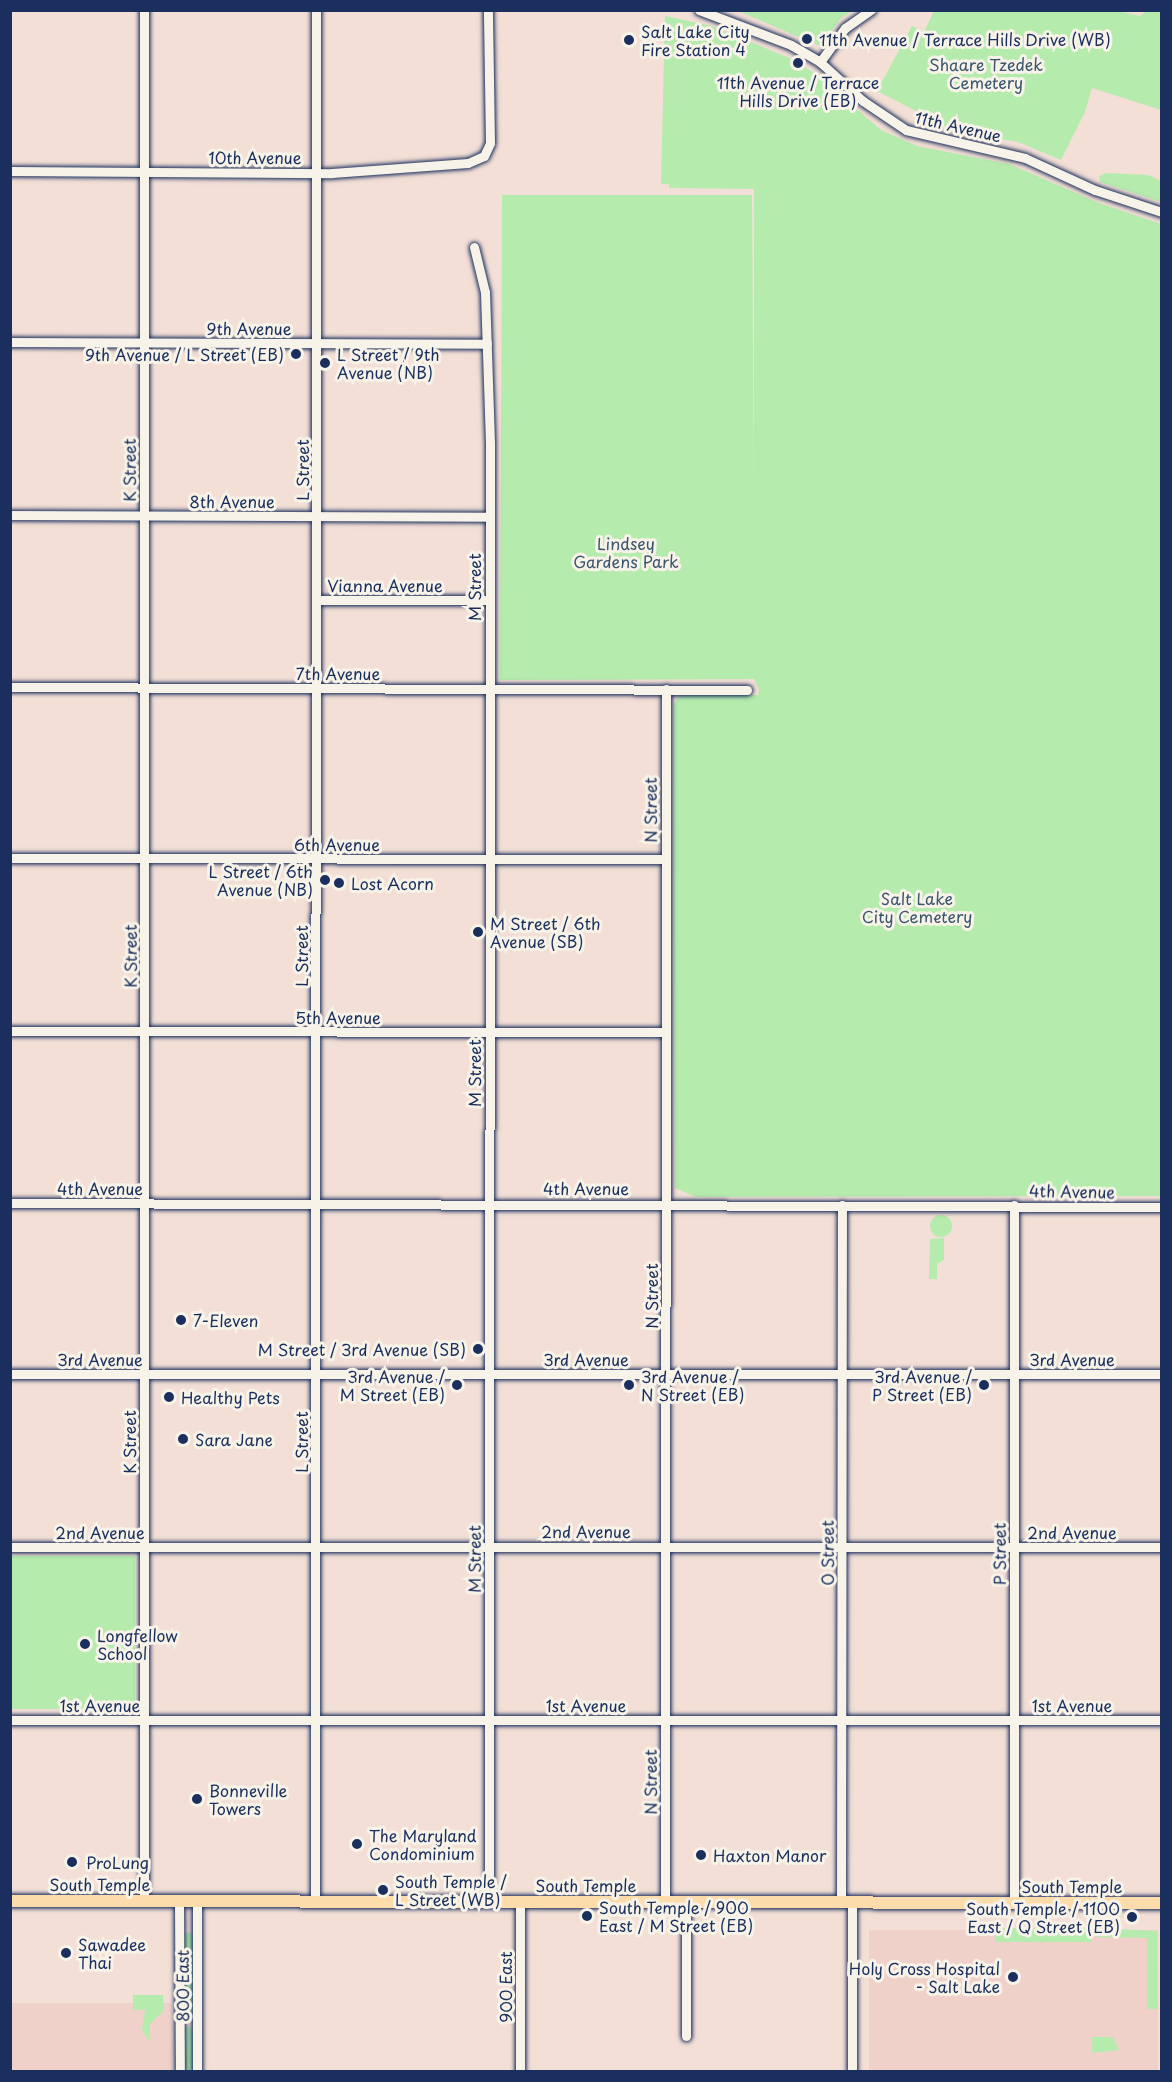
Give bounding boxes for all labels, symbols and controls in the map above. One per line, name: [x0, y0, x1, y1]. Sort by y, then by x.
place label: Salt Lake City Fire Station 4: [641, 21, 751, 59]
place label: 11th Avenue / Terrace Hills Drive (WB): [819, 29, 1113, 49]
marker: 11th Avenue / Terrace Hills Drive (WB): [800, 32, 814, 46]
marker: Salt Lake City Fire Station 4: [622, 33, 636, 47]
park label: Shaare Tzedek Cemetery: [929, 54, 1043, 92]
marker: 11th Avenue / Terrace Hills Drive (EB): [791, 56, 805, 70]
place label: 11th Avenue / Terrace Hills Drive (EB): [716, 72, 880, 110]
street label: 11th Avenue: [912, 107, 1004, 145]
street label: 10th Avenue: [208, 147, 302, 167]
street label: 9th Avenue: [206, 318, 292, 338]
place label: 9th Avenue / L Street (EB): [81, 344, 284, 364]
place label: L Street / 9th Avenue (NB): [337, 344, 441, 382]
marker: 9th Avenue / L Street (EB): [289, 347, 303, 361]
marker: L Street / 9th Avenue (NB): [318, 356, 332, 370]
street label: K Street: [119, 438, 139, 502]
street label: L Street: [292, 439, 312, 501]
street label: 8th Avenue: [189, 491, 275, 511]
park label: Lindsey Gardens Park: [574, 533, 678, 571]
street label: M Street: [464, 553, 484, 621]
street label: Vianna Avenue: [328, 575, 442, 595]
street label: 7th Avenue: [296, 663, 380, 683]
street label: N Street: [640, 777, 660, 843]
street label: 6th Avenue: [293, 834, 381, 854]
place label: L Street / 6th Avenue (NB): [206, 861, 313, 899]
marker: L Street / 6th Avenue (NB): [318, 873, 332, 887]
place label: Lost Acorn: [351, 873, 434, 893]
marker: Lost Acorn: [332, 876, 346, 890]
park label: Salt Lake City Cemetery: [861, 888, 973, 926]
place label: M Street / 6th Avenue (SB): [490, 913, 602, 951]
street label: K Street: [120, 924, 140, 988]
street label: L Street: [291, 925, 311, 987]
marker: M Street / 6th Avenue (SB): [471, 925, 485, 939]
street label: 5th Avenue: [295, 1007, 381, 1027]
street label: M Street: [464, 1039, 484, 1107]
street label: 4th Avenue: [57, 1178, 143, 1198]
street label: 4th Avenue: [543, 1178, 629, 1198]
street label: 4th Avenue: [1029, 1181, 1115, 1201]
street label: N Street: [641, 1263, 661, 1329]
place label: 7-Eleven: [193, 1310, 258, 1330]
marker: 7-Eleven: [174, 1313, 188, 1327]
place label: M Street / 3rd Avenue (SB): [256, 1339, 466, 1359]
marker: M Street / 3rd Avenue (SB): [471, 1342, 485, 1356]
street label: 3rd Avenue: [56, 1349, 144, 1369]
street label: 3rd Avenue: [542, 1349, 630, 1369]
street label: 3rd Avenue: [1028, 1349, 1116, 1369]
place label: 3rd Avenue / M Street (EB): [339, 1366, 445, 1404]
place label: 3rd Avenue / N Street (EB): [641, 1366, 745, 1404]
place label: 3rd Avenue / P Street (EB): [871, 1366, 972, 1404]
marker: 3rd Avenue / M Street (EB): [450, 1378, 464, 1392]
marker: 3rd Avenue / N Street (EB): [622, 1378, 636, 1392]
marker: 3rd Avenue / P Street (EB): [977, 1378, 991, 1392]
place label: Healthy Pets: [181, 1387, 280, 1407]
marker: Healthy Pets: [162, 1390, 176, 1404]
street label: K Street: [119, 1410, 139, 1474]
street label: L Street: [291, 1411, 311, 1473]
place label: Sara Jane: [195, 1429, 274, 1449]
marker: Sara Jane: [176, 1432, 190, 1446]
street label: O Street: [817, 1520, 837, 1586]
street label: 2nd Avenue: [541, 1521, 631, 1541]
street label: 2nd Avenue: [55, 1522, 145, 1542]
street label: 2nd Avenue: [1027, 1522, 1117, 1542]
street label: P Street: [989, 1523, 1009, 1585]
street label: M Street: [464, 1525, 484, 1593]
place label: Longfellow School: [97, 1625, 178, 1663]
marker: Longfellow School: [78, 1637, 92, 1651]
street label: 1st Avenue: [59, 1695, 141, 1715]
street label: 1st Avenue: [545, 1695, 627, 1715]
street label: 1st Avenue: [1031, 1695, 1113, 1715]
street label: N Street: [640, 1749, 660, 1815]
place label: Bonneville Towers: [209, 1780, 287, 1818]
marker: Bonneville Towers: [190, 1792, 204, 1806]
place label: The Maryland Condominium: [369, 1825, 477, 1863]
marker: The Maryland Condominium: [350, 1837, 364, 1851]
place label: Haxton Manor: [713, 1845, 826, 1865]
marker: Haxton Manor: [694, 1848, 708, 1862]
place label: ProLung: [86, 1852, 149, 1872]
marker: ProLung: [63, 1853, 81, 1871]
place label: South Temple / L Street (WB): [395, 1871, 509, 1909]
street label: South Temple: [49, 1874, 151, 1894]
street label: South Temple: [535, 1875, 637, 1895]
street label: South Temple: [1021, 1876, 1123, 1896]
marker: South Temple / L Street (WB): [376, 1883, 390, 1897]
place label: South Temple / 900 East / M Street (EB): [599, 1897, 756, 1935]
place label: South Temple / 1100 East / Q Street (EB): [963, 1898, 1120, 1936]
marker: South Temple / 900 East / M Street (EB): [580, 1909, 594, 1923]
marker: South Temple / 1100 East / Q Street (EB): [1125, 1910, 1139, 1924]
place label: Sawadee Thai: [78, 1934, 146, 1972]
marker: Sawadee Thai: [59, 1946, 73, 1960]
street label: 800 East: [172, 1950, 192, 2022]
street label: 900 East: [495, 1951, 515, 2023]
place label: Holy Cross Hospital - Salt Lake: [848, 1958, 1000, 1996]
marker: Holy Cross Hospital - Salt Lake: [1004, 1968, 1022, 1986]

